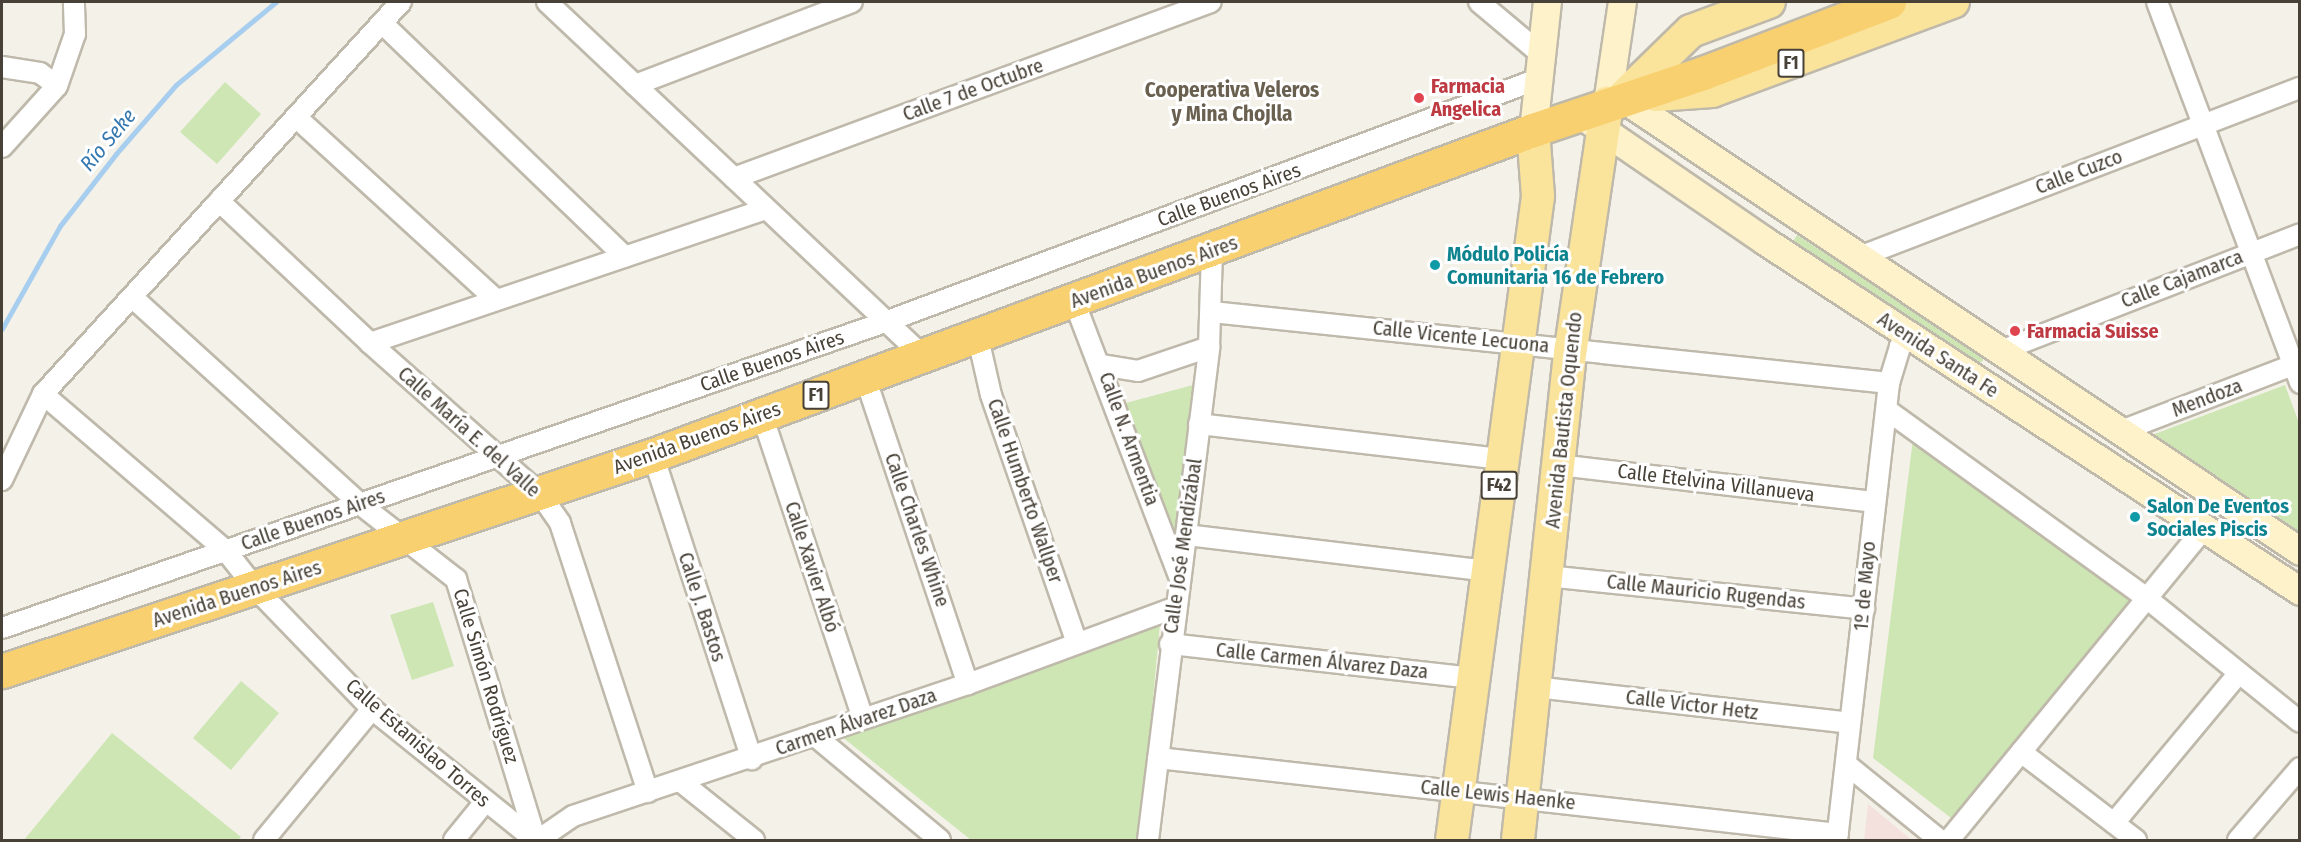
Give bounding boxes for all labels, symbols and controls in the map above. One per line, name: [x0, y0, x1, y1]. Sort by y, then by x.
road number: F1: [1776, 48, 1806, 78]
street label: Calle 7 de Octubre: [899, 53, 1047, 127]
place label: Farmacia Angelica: [1431, 74, 1505, 121]
district label: Cooperativa Veleros y Mina Chojlla: [1145, 77, 1319, 127]
marker: Farmacia Angelica: [1412, 91, 1426, 105]
water label: Río Seke: [75, 104, 141, 176]
street label: Calle Cuzco: [2032, 144, 2126, 200]
street label: Calle Buenos Aires: [1154, 158, 1304, 232]
street label: Avenida Buenos Aires: [1067, 231, 1241, 313]
place label: Módulo Policía Comunitaria 16 de Febrero: [1447, 242, 1664, 289]
street label: Calle Cajamarca: [2118, 245, 2246, 313]
marker: Módulo Policía Comunitaria 16 de Febrero: [1428, 258, 1442, 272]
street label: Avenida Santa Fe: [1873, 307, 2003, 403]
street label: Avenida Bautista Oquendo: [1541, 311, 1587, 529]
street label: Calle Vicente Lecuona: [1372, 316, 1550, 358]
place label: Farmacia Suisse: [2027, 319, 2159, 343]
marker: Farmacia Suisse: [2008, 324, 2022, 338]
street label: Calle Buenos Aires: [697, 325, 847, 397]
street label: Calle María E. del Valle: [393, 362, 545, 502]
street label: Calle N. Armentia: [1094, 369, 1164, 509]
street label: Mendoza: [2169, 374, 2245, 422]
road number: F1: [801, 380, 831, 410]
street label: Calle Humberto Wallper: [982, 396, 1068, 586]
street label: Avenida Buenos Aires: [610, 397, 784, 479]
street label: Calle Charles Whine: [879, 450, 955, 610]
street label: Calle José Mendizábal: [1159, 457, 1207, 635]
street label: Calle Etelvina Villanueva: [1616, 459, 1816, 507]
road number: F42: [1480, 470, 1518, 500]
street label: Calle Buenos Aires: [238, 484, 388, 556]
place label: Salon De Eventos Sociales Piscis: [2147, 494, 2289, 541]
street label: Calle Xavier Albó: [780, 499, 844, 635]
marker: Salon De Eventos Sociales Piscis: [2128, 510, 2142, 524]
street label: 1º de Mayo: [1849, 540, 1881, 632]
street label: Calle J. Bastos: [673, 549, 731, 665]
street label: Avenida Buenos Aires: [150, 555, 324, 633]
street label: Calle Mauricio Rugendas: [1605, 570, 1807, 614]
street label: Calle Simón Rodríguez: [448, 586, 524, 766]
street label: Calle Carmen Álvarez Daza: [1215, 638, 1429, 684]
street label: Calle Estanislao Torres: [341, 674, 495, 812]
street label: Carmen Álvarez Daza: [772, 683, 940, 761]
street label: Calle Víctor Hetz: [1624, 685, 1760, 725]
street label: Calle Lewis Haenke: [1419, 775, 1577, 815]

